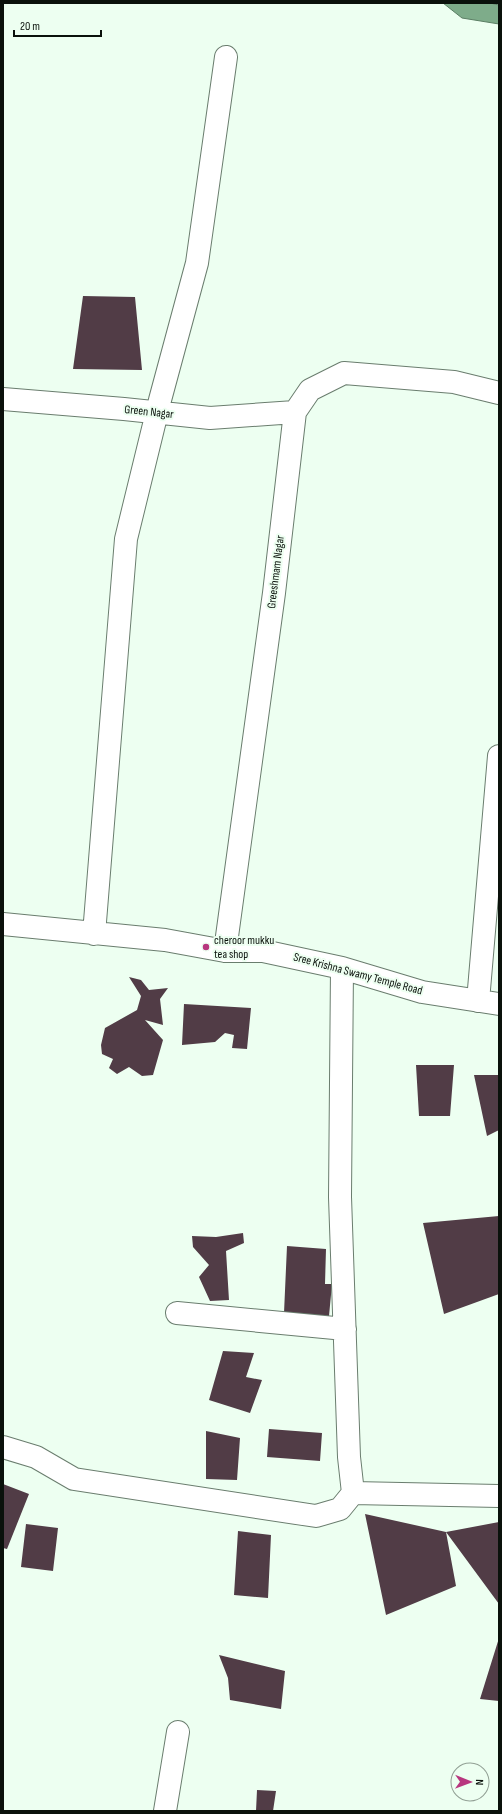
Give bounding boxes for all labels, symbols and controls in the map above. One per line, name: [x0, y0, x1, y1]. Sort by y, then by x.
scale bar: [14, 12, 101, 38]
text: 20 m: [20, 19, 40, 34]
street label: Green Nagar: [124, 402, 175, 422]
street label: Greeshmam Nagar: [264, 534, 288, 610]
place label: cheroor mukku tea shop: [214, 933, 274, 962]
marker: cheroor mukku tea shop: [201, 942, 211, 952]
street label: Sree Krishna Swamy Temple Road: [292, 950, 424, 998]
north arrow: [450, 1762, 490, 1802]
text: N: [473, 1779, 486, 1785]

